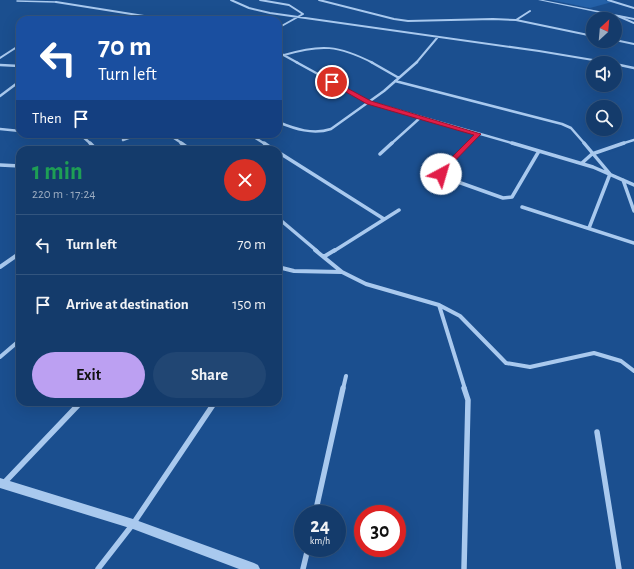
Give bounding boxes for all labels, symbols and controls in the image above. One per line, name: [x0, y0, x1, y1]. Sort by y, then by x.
north arrow: [586, 12, 622, 48]
map controls: [586, 12, 622, 136]
icon: left: [32, 32, 84, 84]
text: 70 m: [98, 33, 152, 61]
button: sound: [586, 56, 622, 92]
pin: [315, 65, 349, 99]
text: Turn left: [98, 66, 157, 84]
icon: arrive: [321, 71, 343, 93]
button: search: [586, 100, 622, 136]
icon: arrive: [70, 108, 92, 130]
text: Then: [32, 111, 62, 126]
position arrow: [420, 153, 462, 195]
button: close: [224, 159, 266, 201]
text: 1 min: [32, 160, 83, 184]
text: 220 m · 17:24: [32, 188, 96, 201]
icon: left: [32, 234, 54, 256]
text: Turn left: [66, 237, 117, 252]
text: 70 m: [237, 237, 266, 252]
icon: arrive: [32, 294, 54, 316]
text: Arrive at destination: [66, 297, 189, 312]
text: 150 m: [232, 297, 266, 312]
button: Exit: [32, 352, 145, 398]
button: Share: [153, 352, 266, 398]
speed limit sign: 30: [354, 505, 406, 557]
text: 24: [310, 516, 330, 536]
text: km/h: [310, 536, 330, 546]

